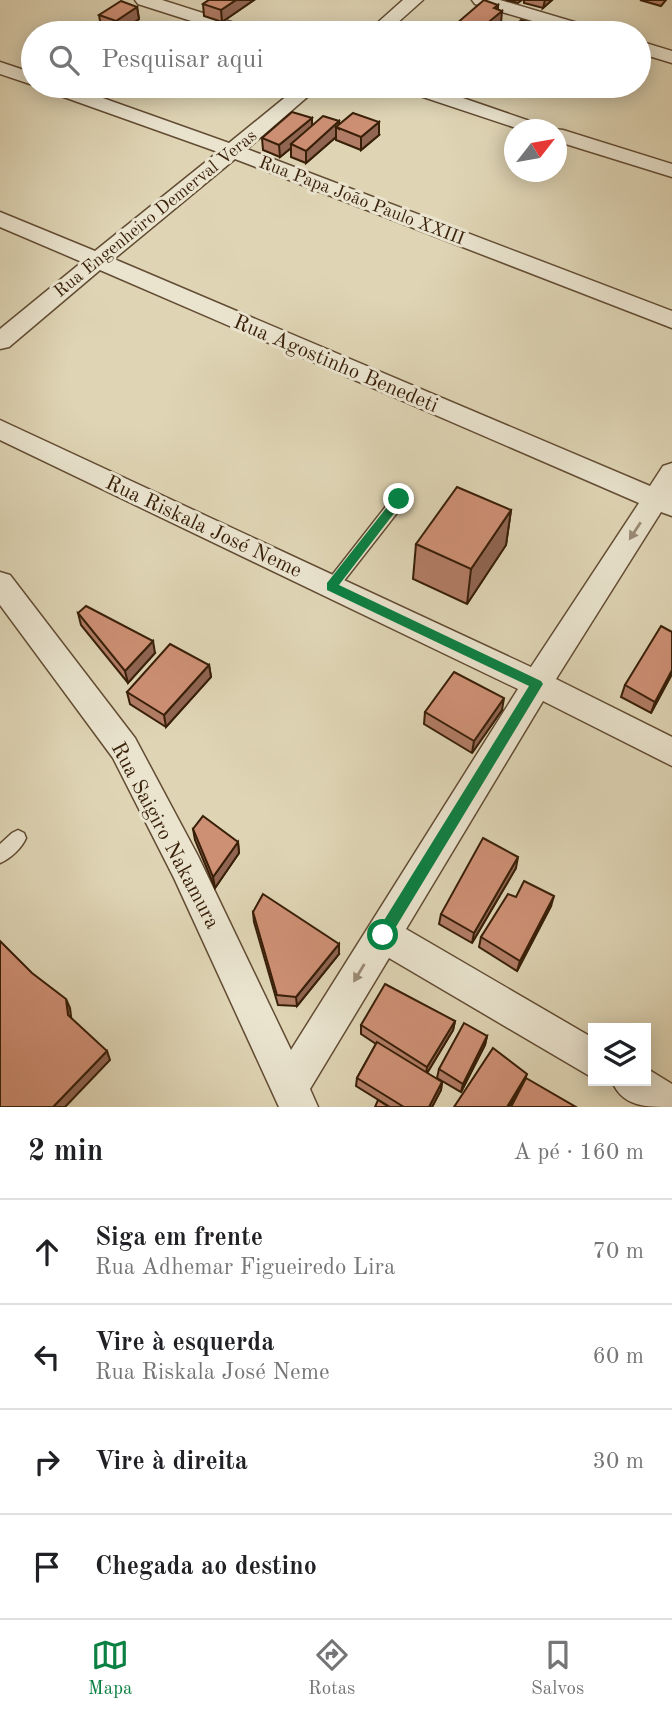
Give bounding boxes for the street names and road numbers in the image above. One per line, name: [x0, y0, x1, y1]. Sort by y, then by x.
street label: Rua Engenheiro Demerval Veras: [51, 126, 261, 301]
street label: Rua Papa João Paulo XXIII: [256, 153, 467, 249]
street label: Rua Agostinho Benedeti: [230, 312, 441, 417]
street label: Rua Riskala José Neme: [102, 473, 305, 582]
street label: Rua Saigiro Nakamura: [107, 739, 223, 933]

